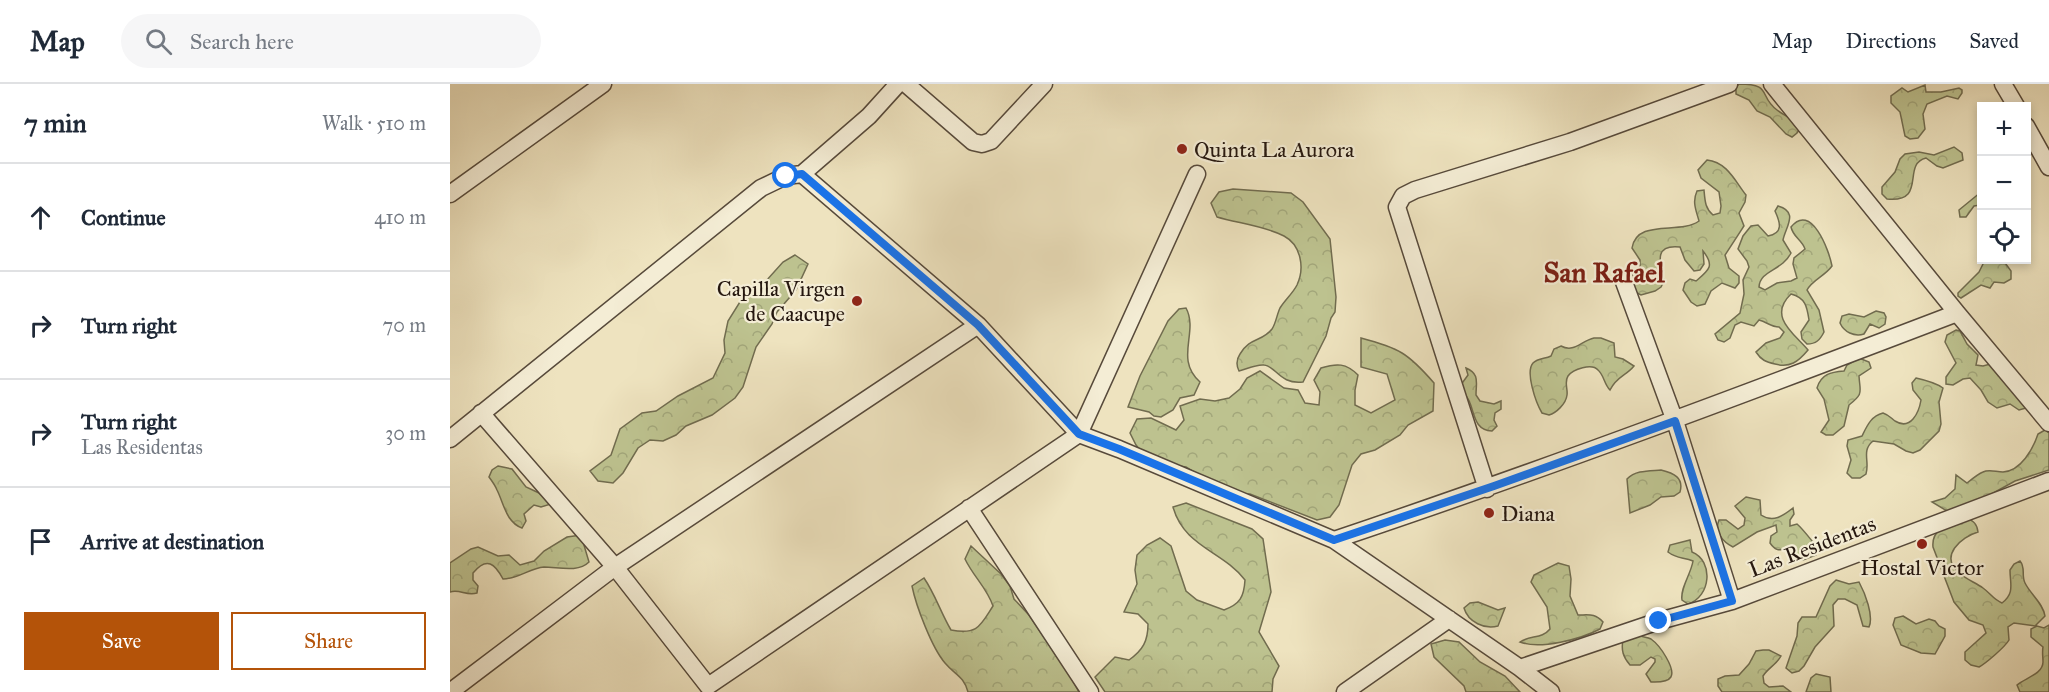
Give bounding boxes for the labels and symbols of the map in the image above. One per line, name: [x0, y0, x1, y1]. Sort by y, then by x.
place label: Quinta La Aurora: [1194, 136, 1355, 163]
marker: Quinta La Aurora: [1175, 142, 1189, 156]
route start: [772, 162, 798, 188]
district label: San Rafael: [1543, 255, 1665, 290]
place label: Capilla Virgen de Caacupe: [717, 275, 845, 327]
marker: Capilla Virgen de Caacupe: [850, 294, 864, 308]
place label: Diana: [1501, 500, 1556, 527]
marker: Diana: [1482, 506, 1496, 520]
street label: Las Residentas: [1745, 510, 1880, 583]
marker: Hostal Victor: [1915, 537, 1929, 551]
place label: Hostal Victor: [1860, 554, 1985, 581]
route end: [1645, 607, 1671, 633]

